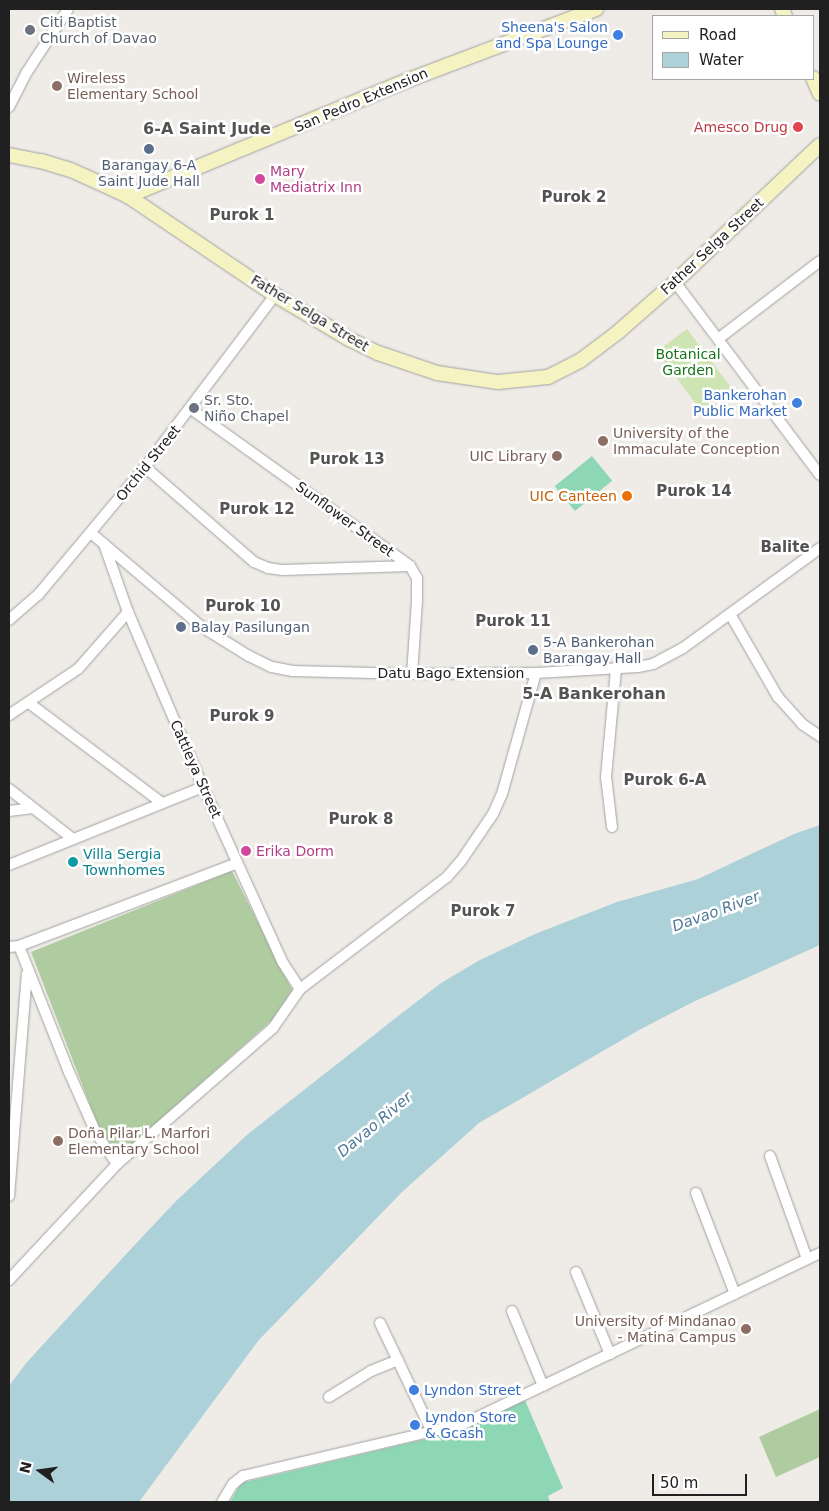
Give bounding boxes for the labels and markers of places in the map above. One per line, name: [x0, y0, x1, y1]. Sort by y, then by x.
place label: Citi Baptist Church of Davao: [40, 14, 157, 46]
place label: Sheena's Salon and Spa Lounge: [495, 19, 608, 52]
marker: Citi Baptist Church of Davao: [24, 24, 36, 36]
marker: Sheena's Salon and Spa Lounge: [612, 29, 624, 41]
place label: Wireless Elementary School: [67, 70, 199, 102]
marker: Wireless Elementary School: [51, 80, 63, 92]
place label: Amesco Drug: [694, 119, 788, 135]
marker: Amesco Drug: [792, 121, 804, 133]
marker: Barangay 6-A Saint Jude Hall: [143, 143, 155, 155]
place label: Barangay 6-A Saint Jude Hall: [98, 157, 200, 190]
place label: Mary Mediatrix Inn: [270, 163, 362, 196]
marker: Mary Mediatrix Inn: [254, 173, 266, 185]
place label: Bankerohan Public Market: [693, 387, 787, 420]
place label: Sr. Sto. Niño Chapel: [204, 392, 289, 424]
marker: Bankerohan Public Market: [791, 397, 803, 409]
marker: Sr. Sto. Niño Chapel: [188, 402, 200, 414]
place label: University of the Immaculate Conception: [613, 425, 780, 458]
marker: University of the Immaculate Conception: [597, 435, 609, 447]
place label: UIC Library: [469, 448, 547, 464]
marker: UIC Library: [551, 450, 563, 462]
place label: UIC Canteen: [530, 488, 617, 504]
marker: UIC Canteen: [621, 490, 633, 502]
place label: Balay Pasilungan: [191, 619, 310, 635]
marker: Balay Pasilungan: [175, 621, 187, 633]
place label: 5-A Bankerohan Barangay Hall: [543, 634, 654, 666]
marker: 5-A Bankerohan Barangay Hall: [527, 644, 539, 656]
place label: Erika Dorm: [256, 843, 334, 859]
marker: Erika Dorm: [240, 845, 252, 857]
place label: Villa Sergia Townhomes: [83, 846, 165, 879]
marker: Villa Sergia Townhomes: [67, 856, 79, 868]
place label: Doña Pilar L. Marfori Elementary School: [68, 1125, 210, 1158]
marker: Doña Pilar L. Marfori Elementary School: [52, 1135, 64, 1147]
place label: University of Mindanao - Matina Campus: [575, 1313, 736, 1345]
marker: University of Mindanao - Matina Campus: [740, 1323, 752, 1335]
place label: Lyndon Street: [424, 1382, 521, 1398]
marker: Lyndon Street: [408, 1384, 420, 1396]
place label: Lyndon Store & Gcash: [425, 1409, 516, 1441]
marker: Lyndon Store & Gcash: [409, 1419, 421, 1431]

